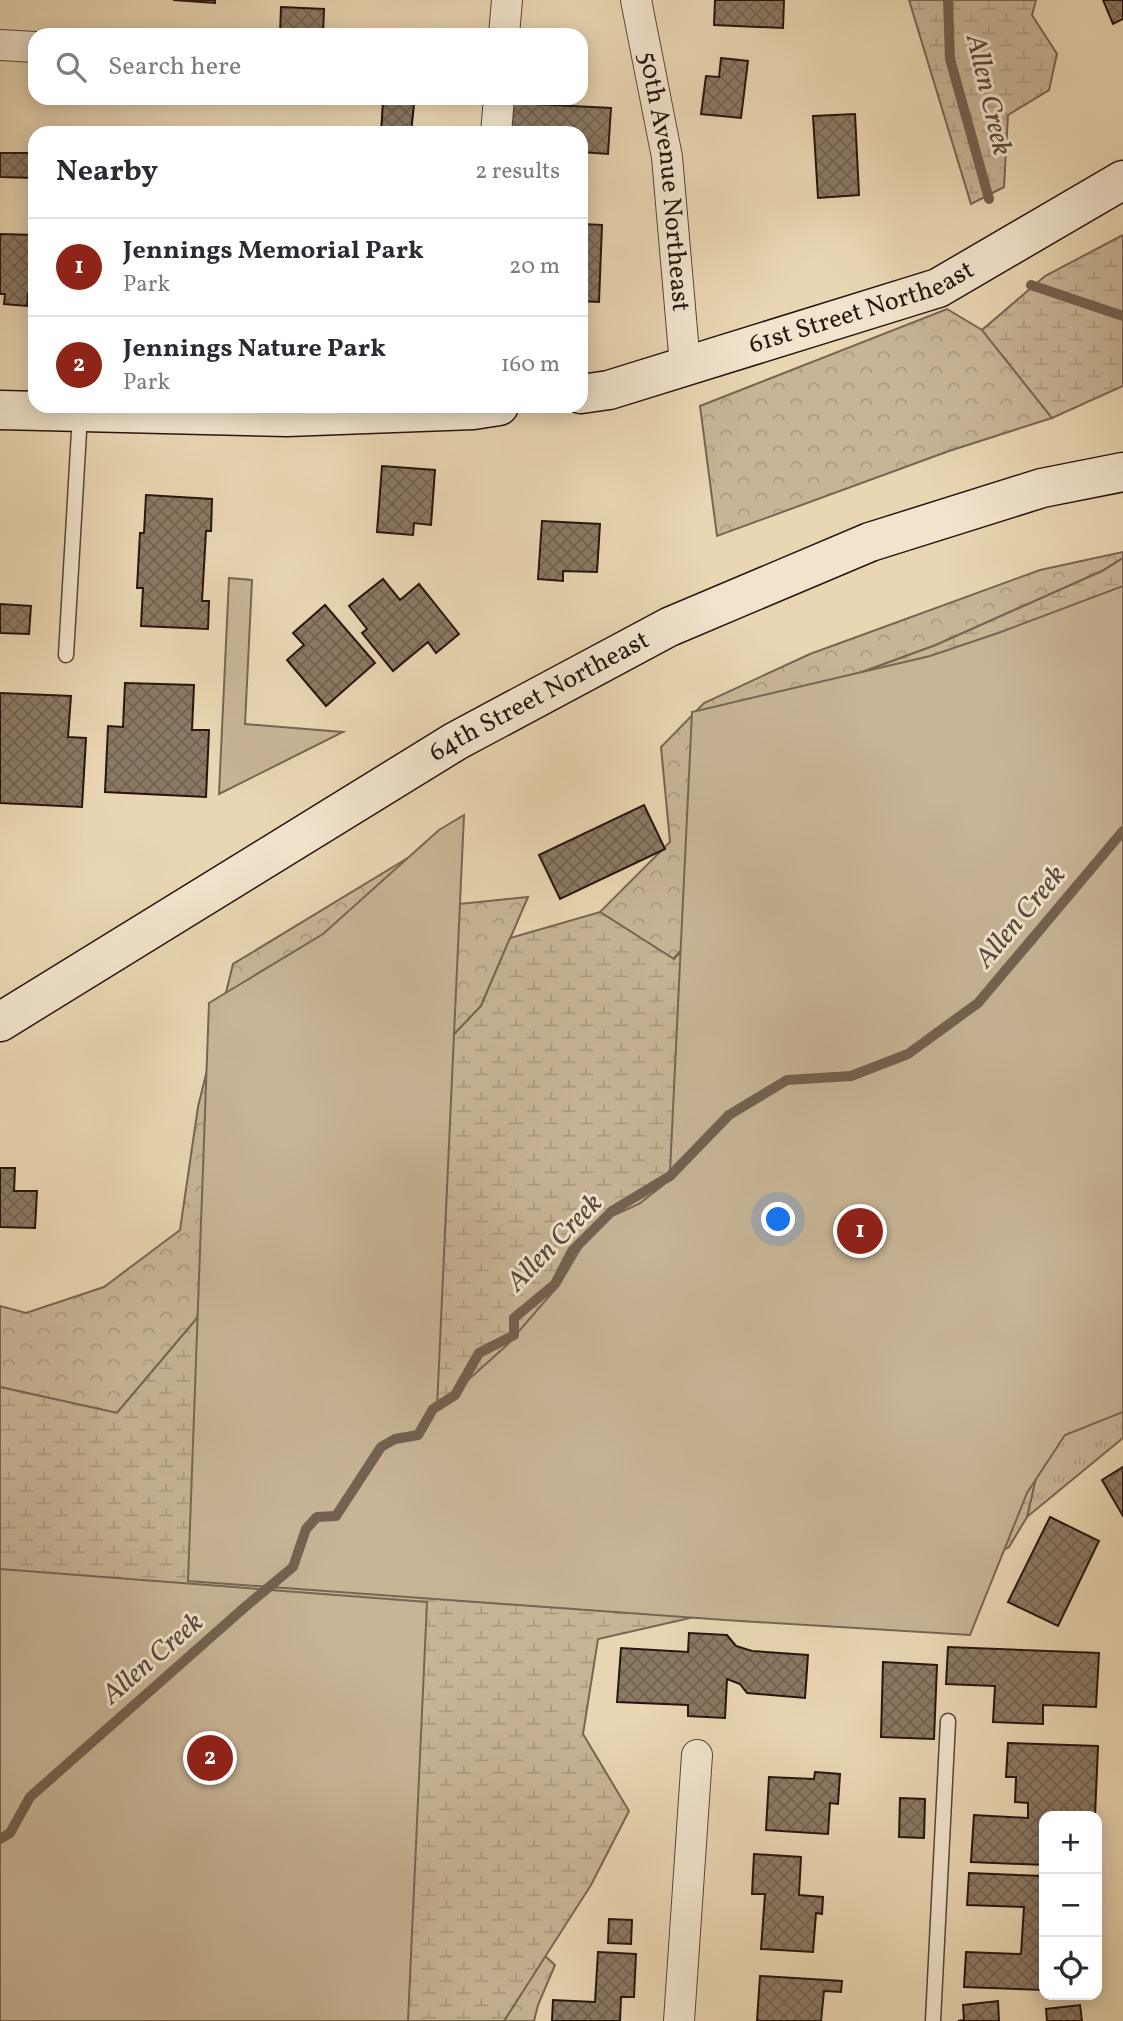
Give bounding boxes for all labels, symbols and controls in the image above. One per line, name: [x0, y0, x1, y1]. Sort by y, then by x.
search box: [28, 28, 588, 105]
water label: Allen Creek: [955, 30, 1021, 159]
icon: search: [52, 48, 90, 86]
text: Search here: [108, 49, 241, 85]
street label: 50th Avenue Northeast: [629, 49, 698, 313]
text: Nearby: [56, 151, 158, 193]
text: 2 results: [475, 156, 560, 188]
text: Jennings Memorial Park: [123, 233, 424, 269]
text: 1: [74, 251, 84, 283]
text: 20 m: [509, 251, 560, 283]
street label: 61st Street Northeast: [745, 253, 981, 364]
text: Park: [123, 269, 170, 301]
text: Jennings Nature Park: [123, 331, 386, 367]
text: 2: [73, 349, 85, 381]
text: 160 m: [501, 349, 560, 381]
text: Park: [123, 367, 170, 399]
street label: 64th Street Northeast: [422, 623, 656, 771]
water label: Allen Creek: [966, 857, 1076, 978]
water label: Allen Creek: [497, 1185, 612, 1302]
your location: [761, 1202, 795, 1236]
pin: 1: [837, 1205, 883, 1257]
water label: Allen Creek: [93, 1604, 212, 1715]
pin: 2: [187, 1732, 233, 1784]
map controls: [1039, 1811, 1102, 2000]
button: +: [1039, 1811, 1102, 1874]
button: −: [1039, 1874, 1102, 1937]
button: locate: [1039, 1937, 1102, 2000]

